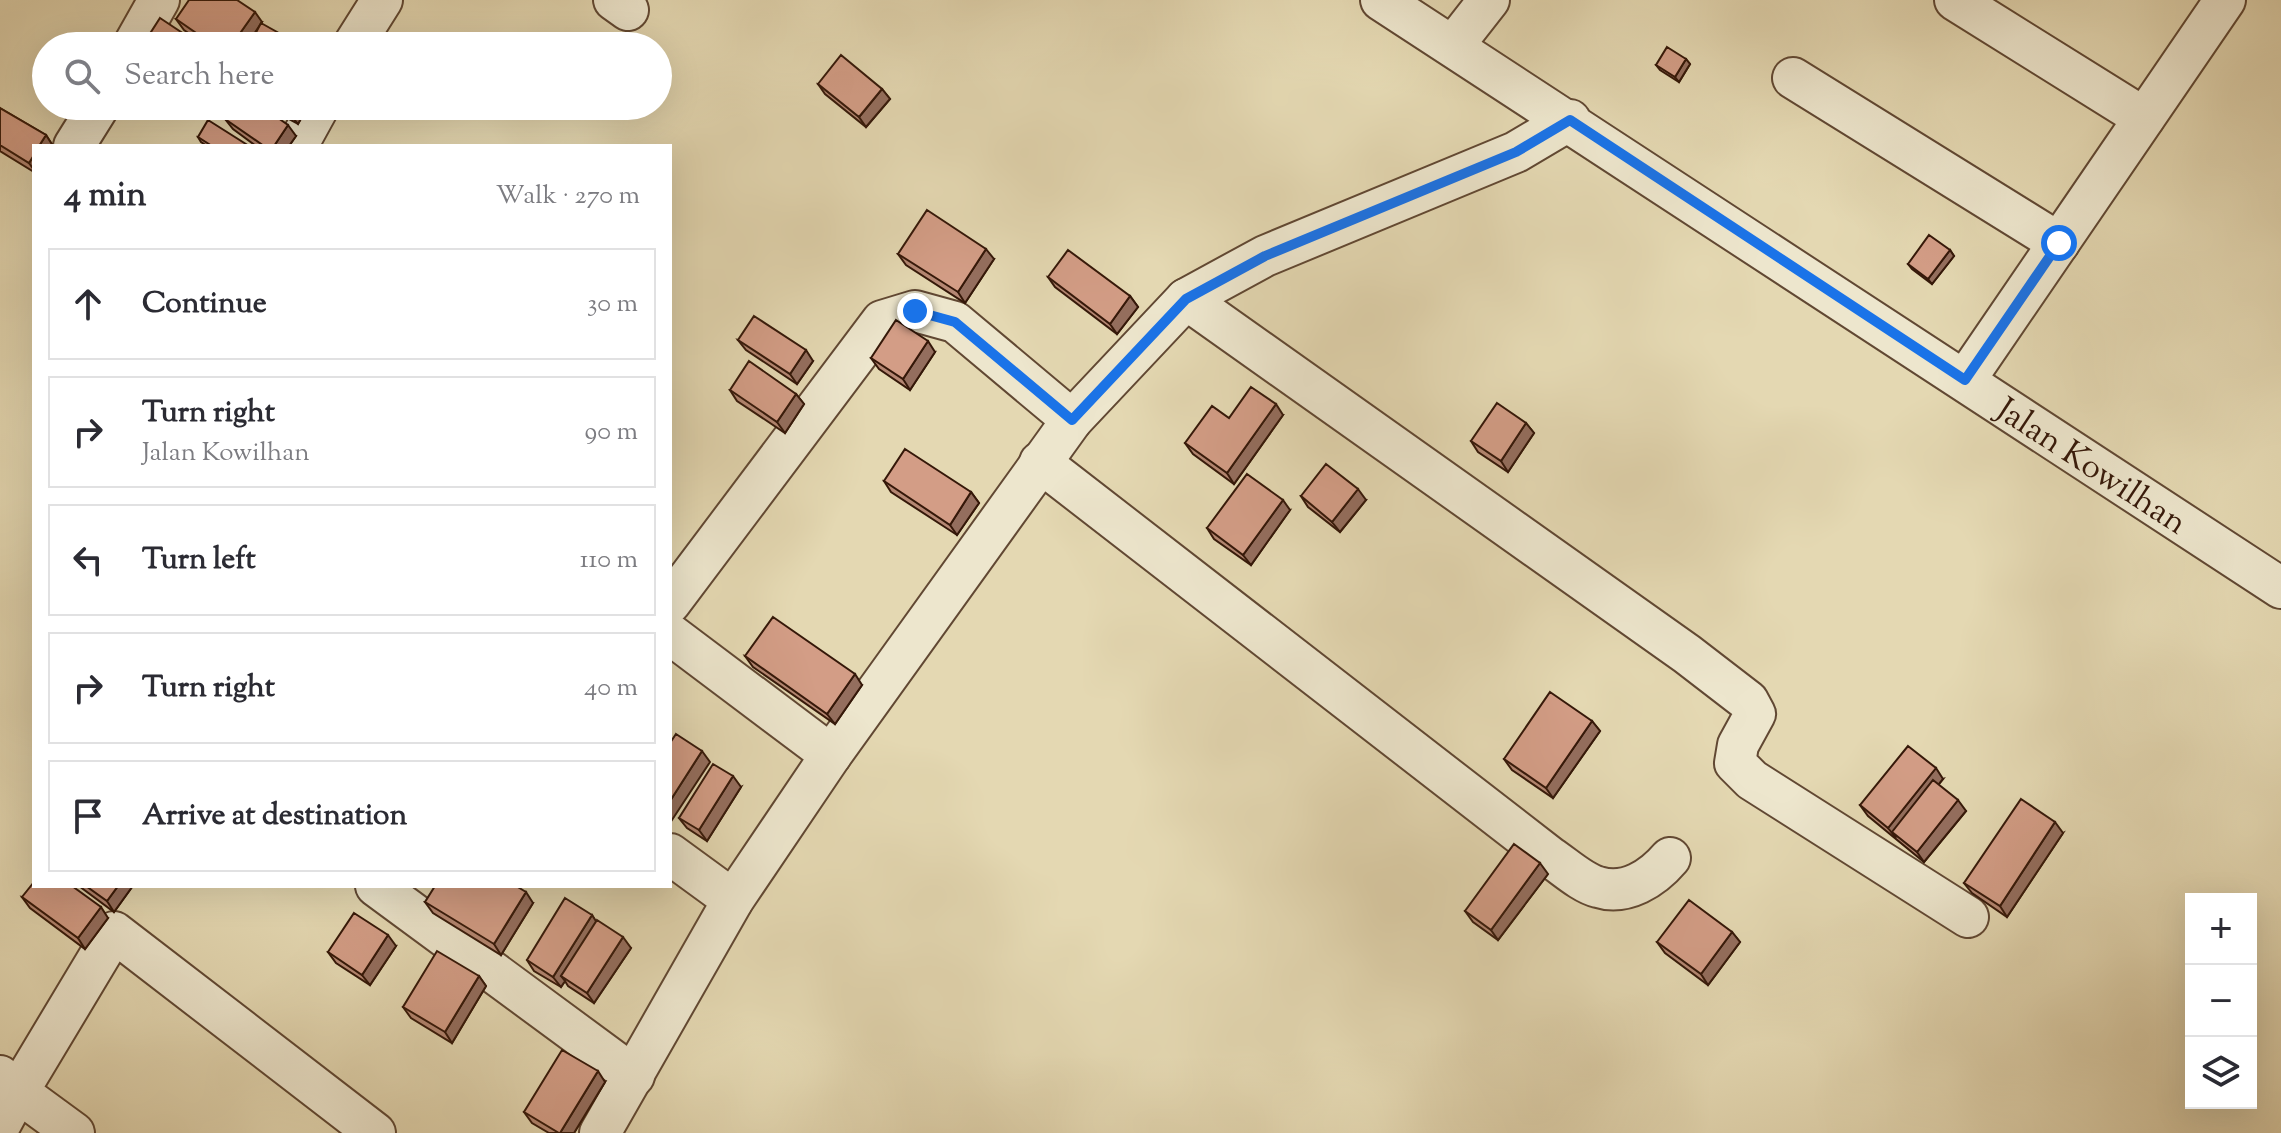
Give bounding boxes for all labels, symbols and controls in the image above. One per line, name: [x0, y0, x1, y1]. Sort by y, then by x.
search box: [32, 32, 672, 120]
icon: search: [60, 54, 104, 98]
text: Search here: [124, 55, 274, 98]
text: 4 min: [64, 172, 146, 221]
text: Walk · 270 m: [496, 178, 640, 215]
route start: [2041, 225, 2077, 261]
icon: ahead: [66, 282, 110, 326]
text: Continue: [142, 283, 267, 326]
text: 30 m: [587, 286, 638, 323]
route end: [897, 293, 933, 329]
street label: Jalan Kowilhan: [1984, 386, 2196, 548]
text: Turn right: [142, 392, 275, 435]
icon: right: [66, 410, 110, 454]
text: 90 m: [585, 414, 638, 451]
text: Jalan Kowilhan: [142, 435, 310, 472]
icon: left: [66, 538, 110, 582]
text: Turn left: [142, 539, 256, 582]
text: 110 m: [580, 542, 638, 579]
icon: right: [66, 666, 110, 710]
text: Turn right: [142, 667, 275, 710]
text: 40 m: [584, 670, 638, 707]
icon: arrive: [66, 794, 110, 838]
text: Arrive at destination: [142, 795, 407, 838]
map controls: [2185, 893, 2257, 1109]
button: +: [2185, 893, 2257, 965]
button: −: [2185, 965, 2257, 1037]
button: layers: [2185, 1037, 2257, 1109]

